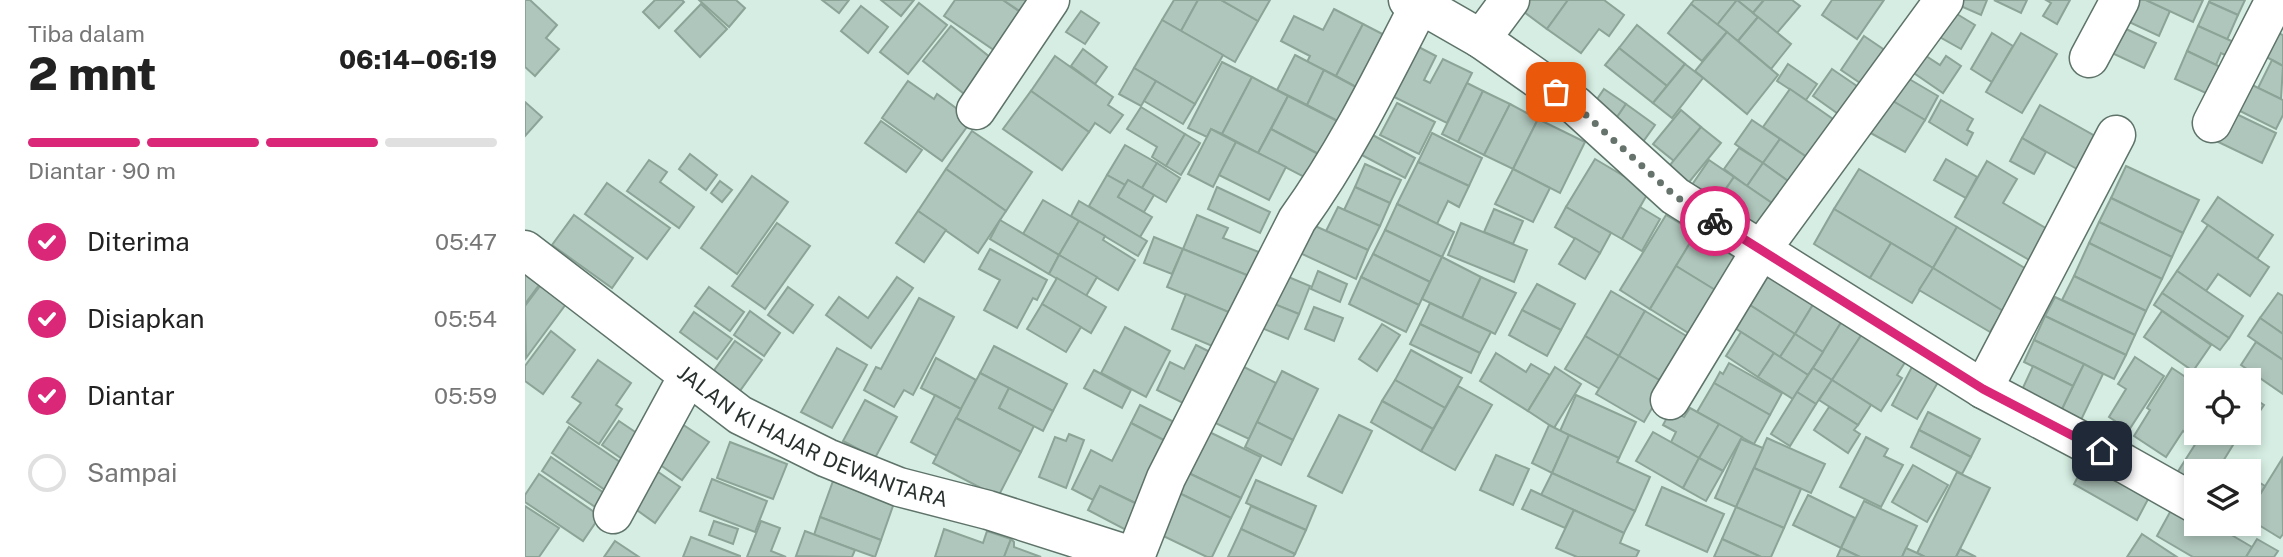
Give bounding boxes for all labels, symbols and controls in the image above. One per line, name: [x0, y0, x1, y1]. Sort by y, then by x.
text: Tiba dalam: [28, 20, 145, 47]
text: 06:14–06:19: [339, 44, 497, 75]
text: 2 mnt: [28, 46, 156, 100]
pin: [1526, 62, 1586, 122]
icon: bag: [1537, 73, 1575, 111]
text: Diantar · 90 m: [28, 157, 176, 184]
courier: [1680, 186, 1750, 256]
icon: bike: [1696, 202, 1734, 240]
icon: check: [28, 223, 66, 261]
text: Diterima: [87, 226, 190, 257]
text: 05:47: [435, 228, 497, 255]
icon: check: [28, 300, 66, 338]
text: Disiapkan: [87, 303, 205, 334]
text: 05:54: [434, 305, 497, 332]
street label: JALAN KI HAJAR DEWANTARA: [673, 359, 951, 512]
map controls: [2184, 368, 2261, 536]
button: locate: [2184, 368, 2261, 445]
icon: check: [28, 377, 66, 415]
text: Diantar: [87, 380, 175, 411]
text: 05:59: [434, 382, 497, 409]
pin: [2072, 421, 2132, 481]
icon: home: [2083, 432, 2121, 470]
text: Sampai: [87, 457, 177, 488]
button: layers: [2184, 459, 2261, 536]

